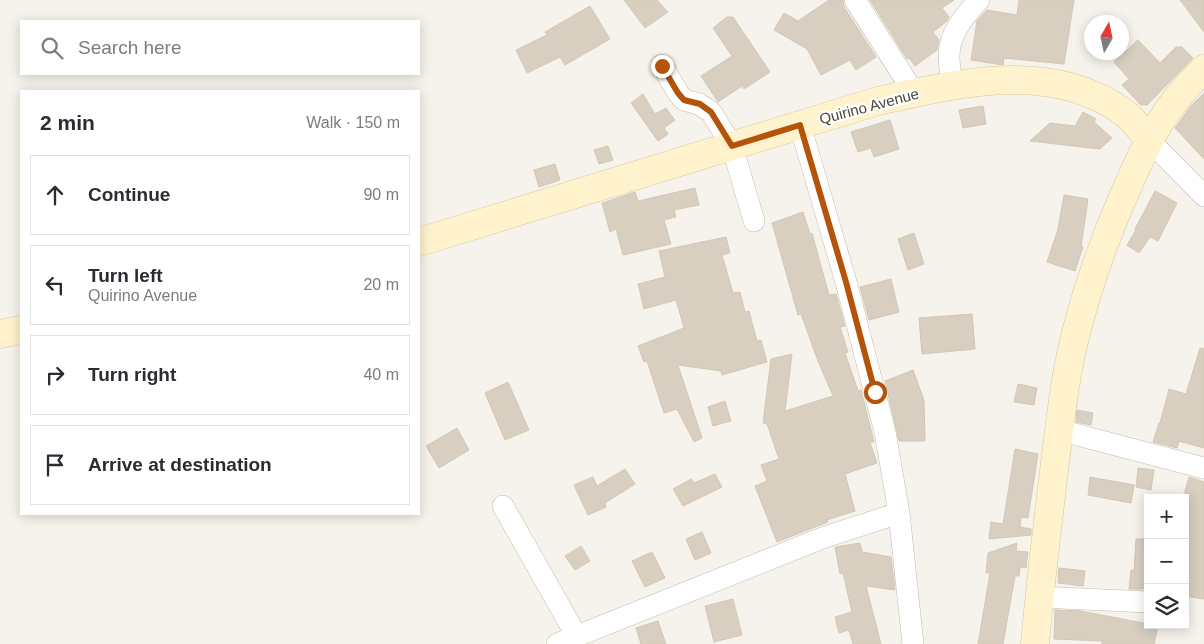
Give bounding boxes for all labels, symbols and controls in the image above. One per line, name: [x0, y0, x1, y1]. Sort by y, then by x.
north arrow: [1084, 15, 1129, 60]
search box: [20, 20, 420, 75]
icon: search: [38, 34, 66, 62]
text: Search here: [78, 37, 182, 58]
route end: [651, 55, 674, 78]
street label: Quirino Avenue: [817, 85, 921, 127]
text: 2 min: [40, 111, 95, 134]
text: Walk · 150 m: [306, 114, 400, 131]
icon: ahead: [41, 181, 69, 209]
text: Continue: [88, 184, 170, 205]
text: 90 m: [363, 186, 399, 203]
text: Turn left: [88, 265, 163, 286]
icon: left: [41, 271, 69, 299]
text: 20 m: [363, 276, 399, 293]
text: Quirino Avenue: [88, 287, 197, 304]
icon: right: [41, 361, 69, 389]
text: Turn right: [88, 364, 176, 385]
text: 40 m: [363, 366, 399, 383]
route start: [864, 381, 887, 404]
icon: arrive: [41, 451, 69, 479]
text: Arrive at destination: [88, 454, 272, 475]
map controls: [1144, 494, 1189, 629]
button: +: [1144, 494, 1189, 539]
button: −: [1144, 539, 1189, 584]
button: layers: [1144, 584, 1189, 629]

